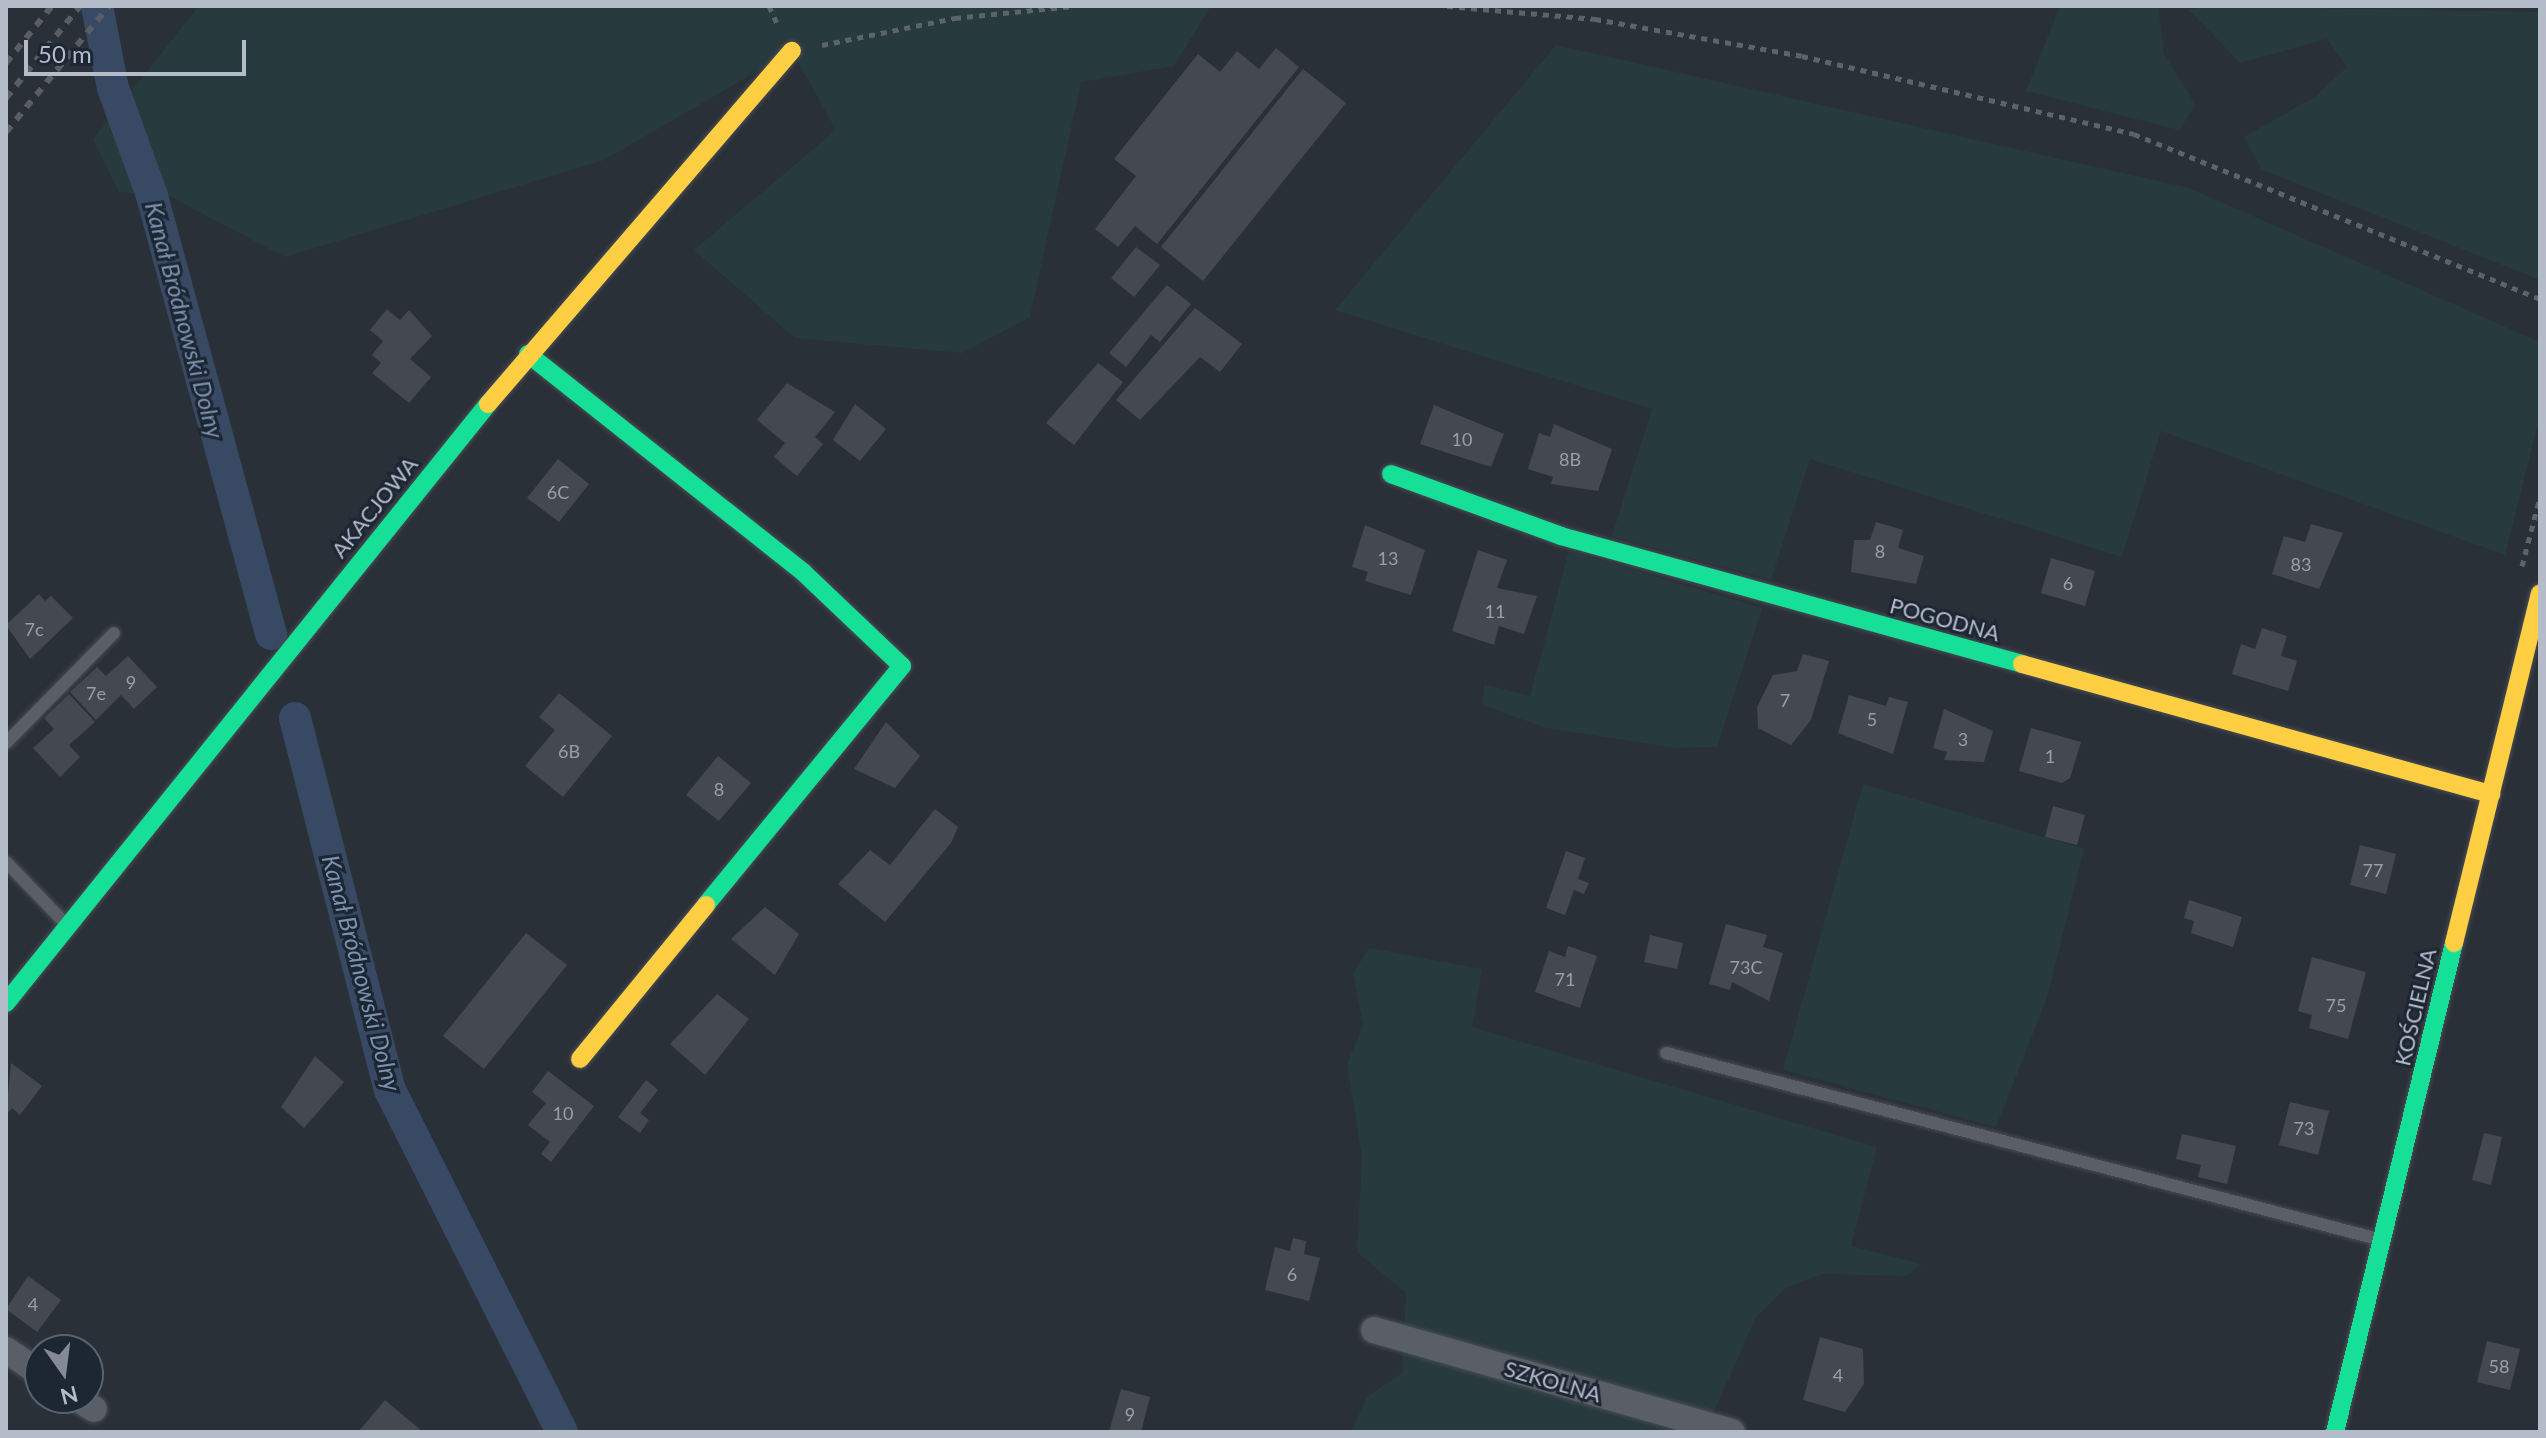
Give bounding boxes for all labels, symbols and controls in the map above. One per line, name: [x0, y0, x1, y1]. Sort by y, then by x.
scale bar: [28, 24, 250, 74]
text: 50 m: [38, 39, 92, 68]
water label: Kanał Bródnowski Dolny: [139, 198, 231, 442]
house number: 10: [1452, 428, 1472, 450]
house number: 8B: [1559, 448, 1581, 470]
street label: AKACJOWA: [325, 451, 423, 563]
house number: 6C: [547, 481, 569, 503]
house number: 8: [1875, 540, 1885, 562]
house number: 13: [1378, 547, 1398, 569]
house number: 83: [2291, 553, 2311, 575]
house number: 6: [2063, 572, 2073, 594]
street label: POGODNA: [1887, 592, 2003, 646]
house number: 11: [1485, 600, 1505, 622]
house number: 7c: [24, 618, 44, 640]
house number: 9: [126, 671, 136, 693]
house number: 7e: [86, 682, 106, 704]
house number: 7: [1780, 689, 1790, 711]
house number: 5: [1867, 708, 1877, 730]
house number: 3: [1958, 728, 1968, 750]
house number: 6B: [558, 740, 580, 762]
house number: 1: [2045, 745, 2055, 767]
house number: 8: [714, 778, 724, 800]
water label: Kanał Bródnowski Dolny: [316, 851, 408, 1095]
house number: 77: [2363, 859, 2383, 881]
street label: KOŚCIELNA: [2389, 946, 2441, 1068]
house number: 73C: [1730, 956, 1762, 978]
house number: 71: [1555, 968, 1575, 990]
house number: 75: [2326, 994, 2346, 1016]
house number: 10: [553, 1102, 573, 1124]
house number: 73: [2294, 1117, 2314, 1139]
house number: 6: [1287, 1263, 1297, 1285]
house number: 4: [28, 1293, 38, 1315]
north arrow: [24, 1334, 104, 1414]
street label: SZKOLNA: [1502, 1355, 1604, 1407]
house number: 58: [2489, 1355, 2509, 1377]
house number: 4: [1833, 1364, 1843, 1386]
text: N: [58, 1381, 81, 1411]
house number: 9: [1125, 1403, 1135, 1425]

